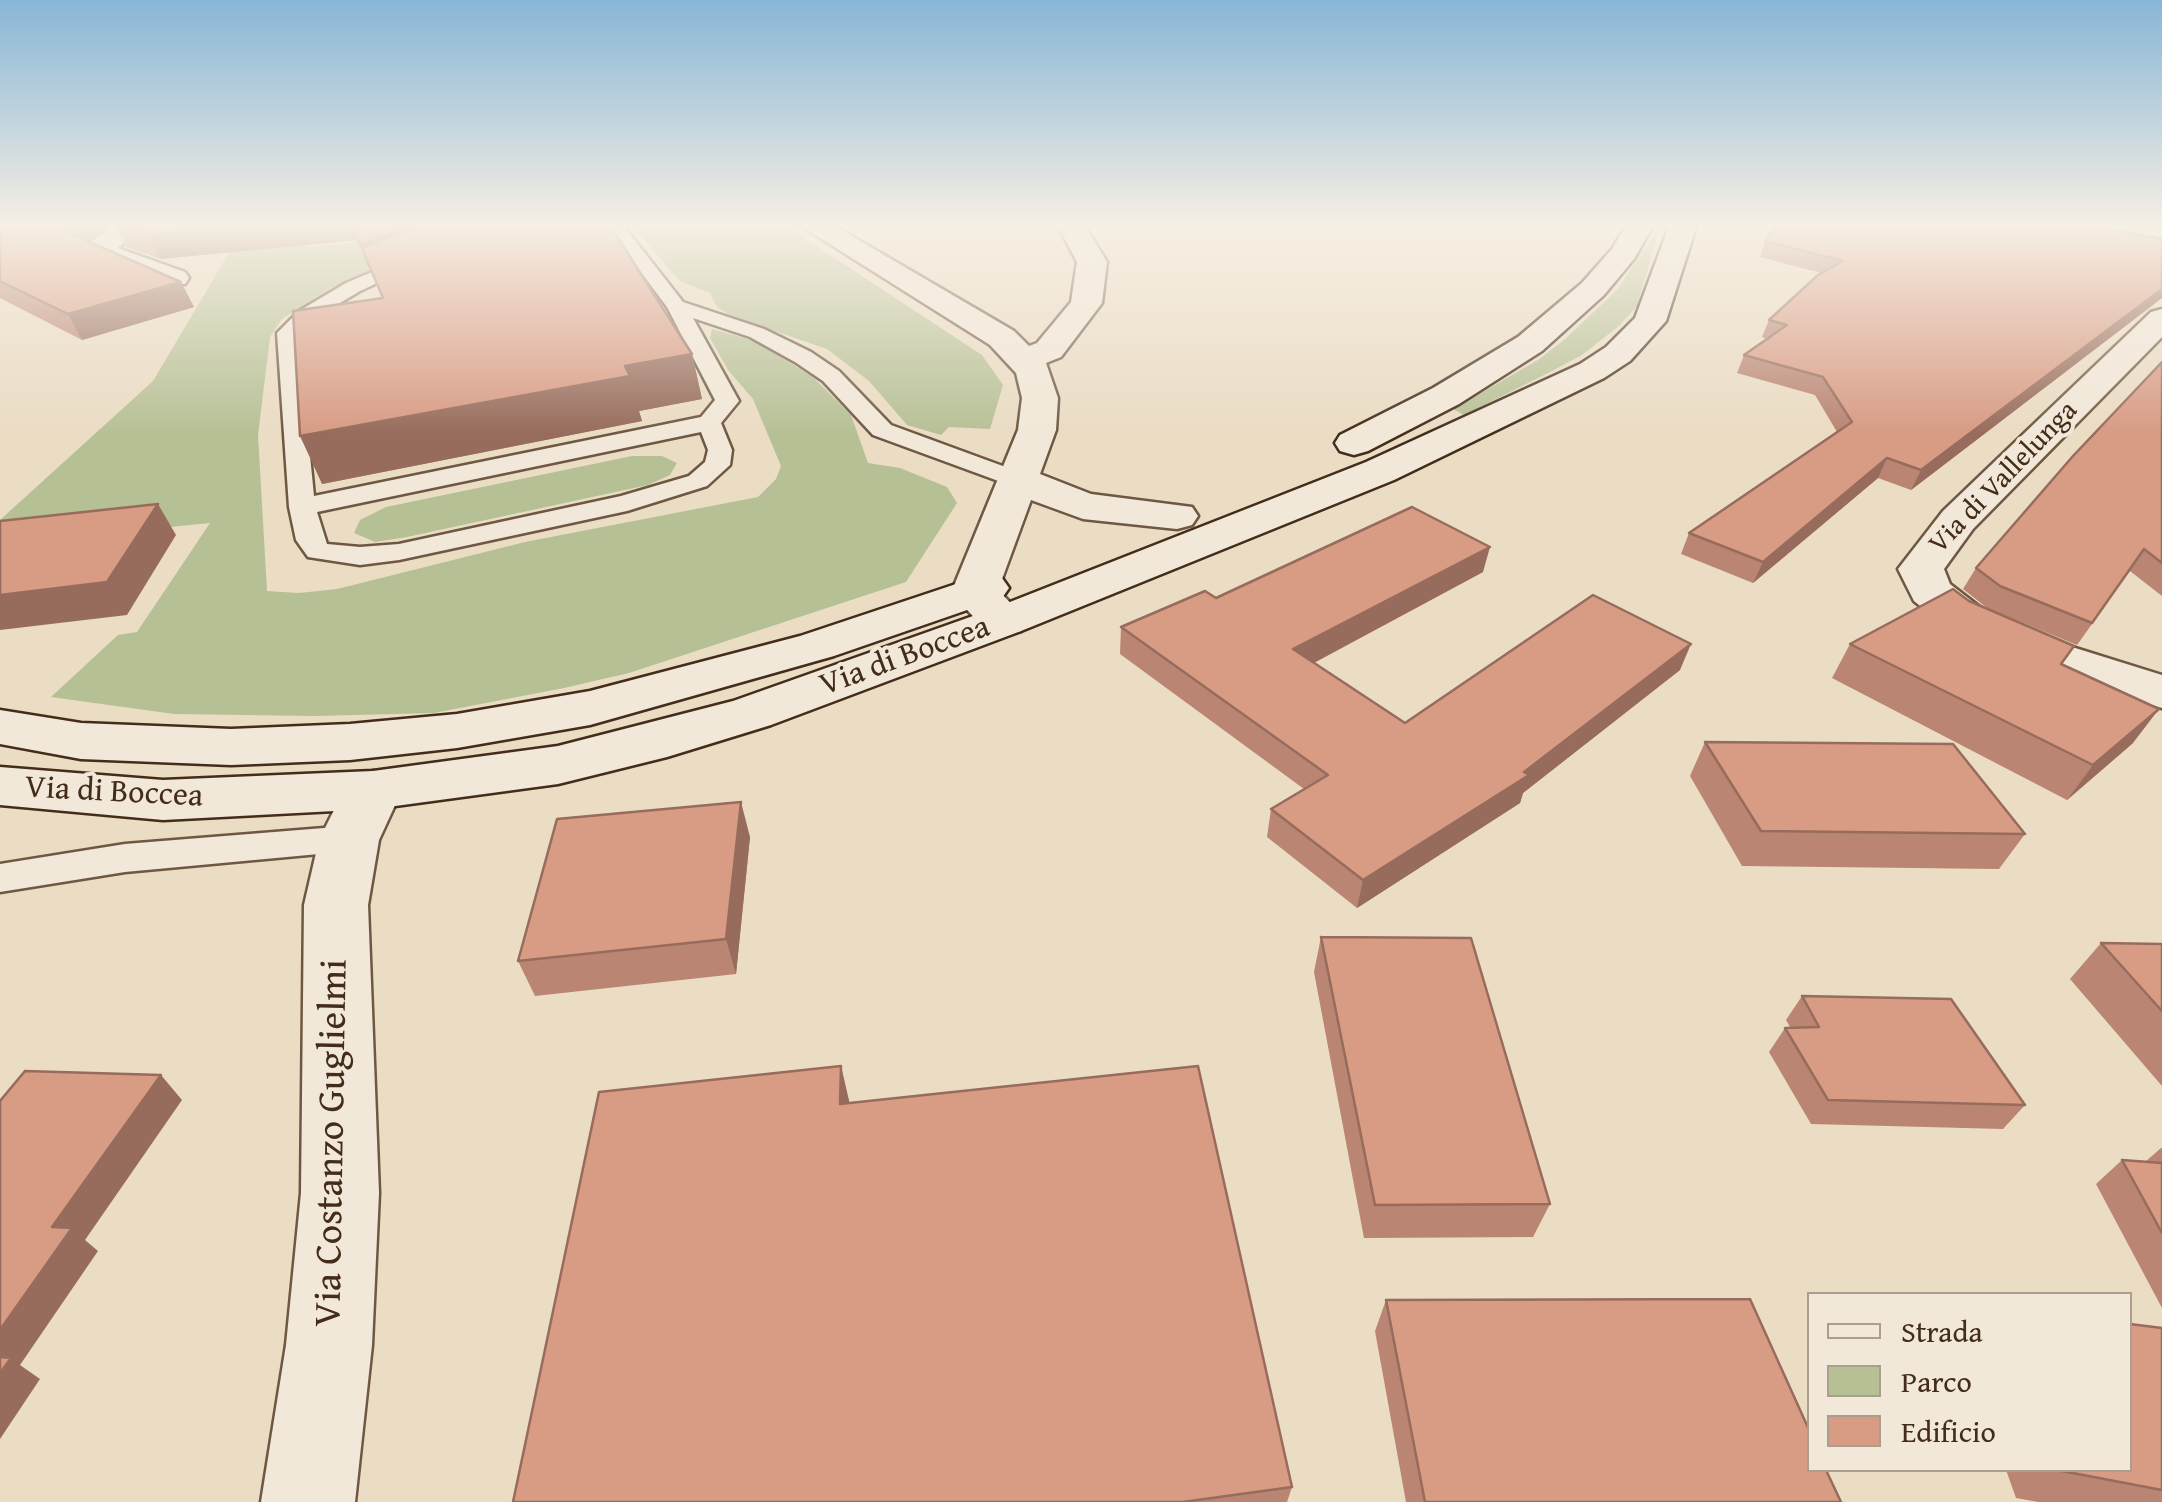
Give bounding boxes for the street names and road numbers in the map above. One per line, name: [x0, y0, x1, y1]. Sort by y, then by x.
street label: Via di Vallelunga: [1923, 395, 2085, 561]
street label: Via di Boccea: [815, 608, 995, 706]
street label: Via di Boccea: [24, 769, 204, 817]
street label: Via Costanzo Guglielmi: [307, 959, 359, 1327]

